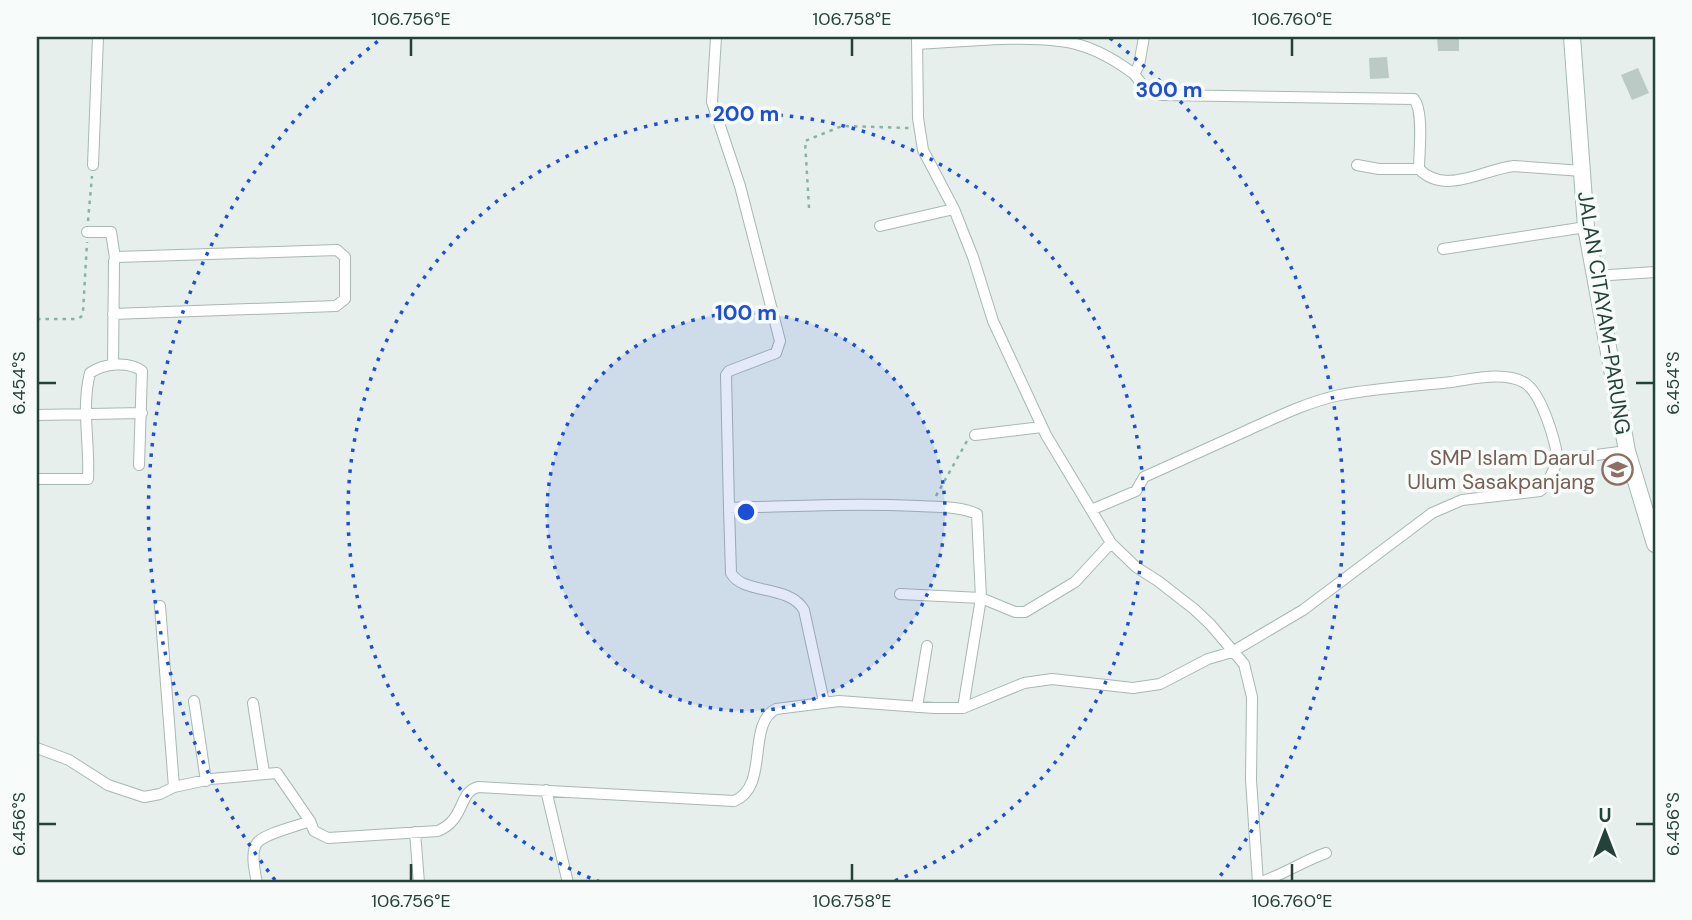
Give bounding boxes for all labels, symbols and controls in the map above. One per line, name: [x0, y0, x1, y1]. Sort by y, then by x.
text: 106.756°E: [371, 7, 451, 31]
text: 106.758°E: [813, 7, 891, 31]
text: 106.760°E: [1252, 7, 1332, 31]
text: 300 m: [1136, 76, 1202, 104]
text: 200 m: [713, 100, 779, 128]
street label: JALAN CITAYAM-PARUNG: [1571, 189, 1637, 437]
text: 100 m: [715, 299, 777, 327]
text: 6.454°S: [7, 351, 31, 415]
text: 6.454°S: [1661, 351, 1685, 415]
place label: SMP Islam Daarul Ulum Sasakpanjang: [1407, 444, 1595, 496]
school or university icon: SMP Islam Daarul Ulum Sasakpanjang: [1601, 453, 1635, 487]
centre of rings: [734, 500, 758, 524]
text: 6.456°S: [7, 792, 31, 856]
text: 6.456°S: [1661, 792, 1685, 856]
north arrow: [1570, 797, 1640, 867]
text: U: [1598, 803, 1612, 828]
text: 106.756°E: [371, 889, 451, 913]
text: 106.758°E: [813, 889, 891, 913]
text: 106.760°E: [1252, 889, 1332, 913]

